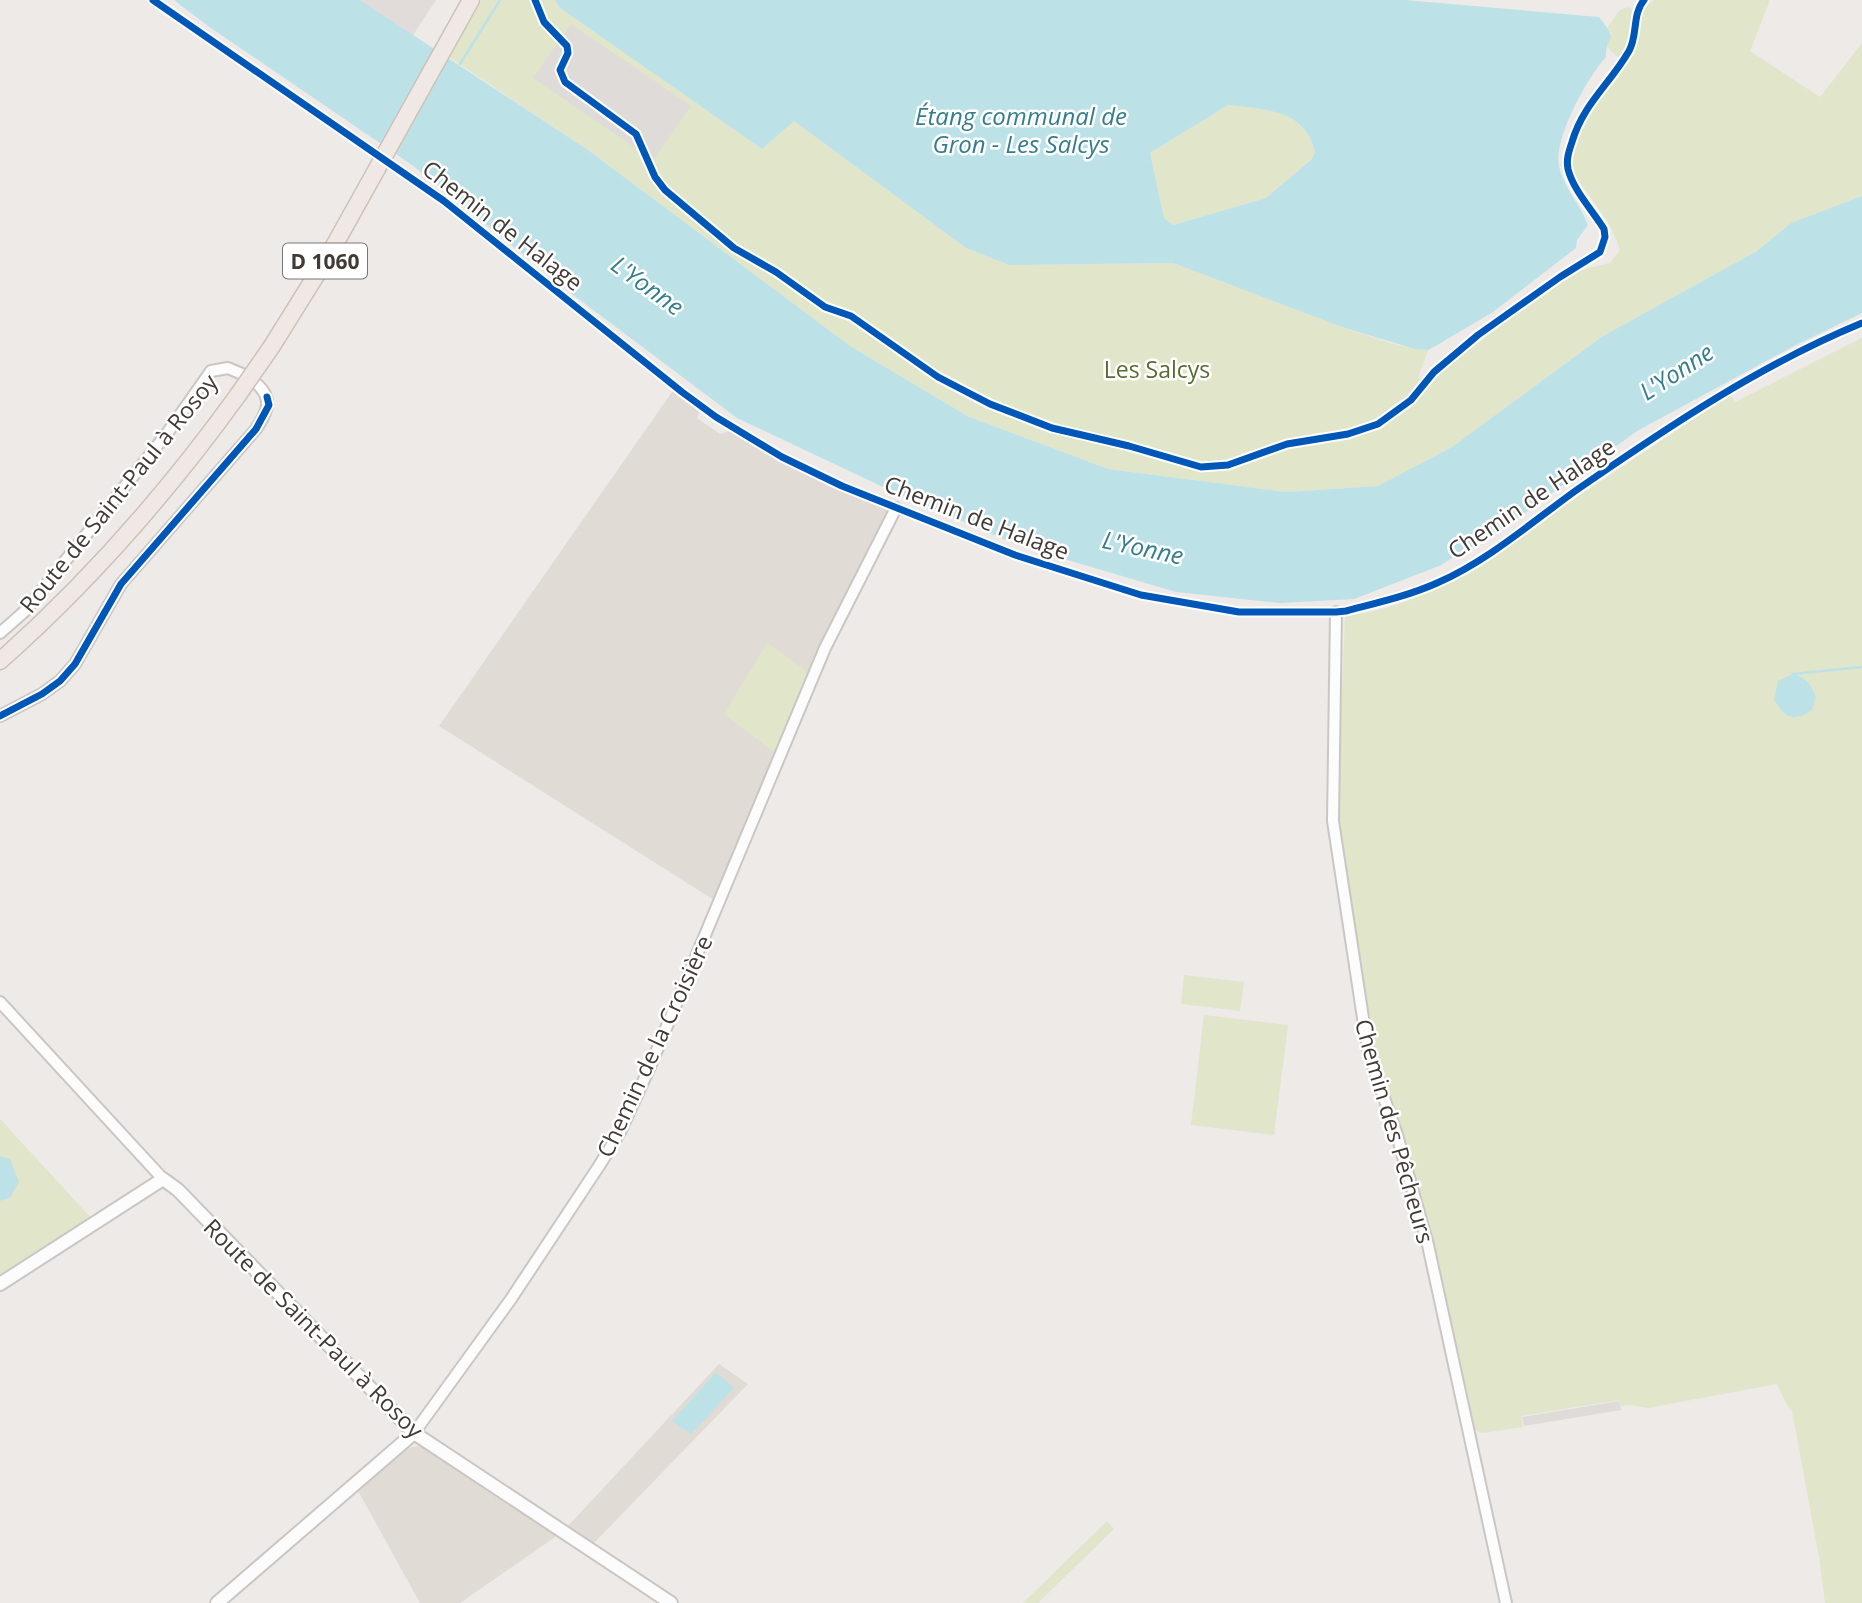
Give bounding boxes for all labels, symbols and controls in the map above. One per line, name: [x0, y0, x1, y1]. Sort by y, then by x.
water label: Étang communal de Gron - Les Salcys: [915, 99, 1127, 160]
street label: Chemin de Halage: [416, 152, 590, 298]
road number: D 1060: [283, 244, 367, 278]
water label: L'Yonne: [605, 248, 691, 322]
water label: L'Yonne: [1633, 335, 1719, 407]
park label: Les Salcys: [1104, 353, 1210, 385]
street label: Route de Saint-Paul à Rosoy: [12, 366, 225, 619]
street label: Chemin de Halage: [1441, 430, 1621, 566]
street label: Chemin de Halage: [880, 467, 1074, 567]
water label: L'Yonne: [1099, 522, 1187, 572]
street label: Chemin de la Croisière: [588, 930, 720, 1162]
street label: Chemin des Pêcheurs: [1348, 1015, 1442, 1247]
street label: Route de Saint-Paul à Rosoy: [197, 1211, 431, 1445]

